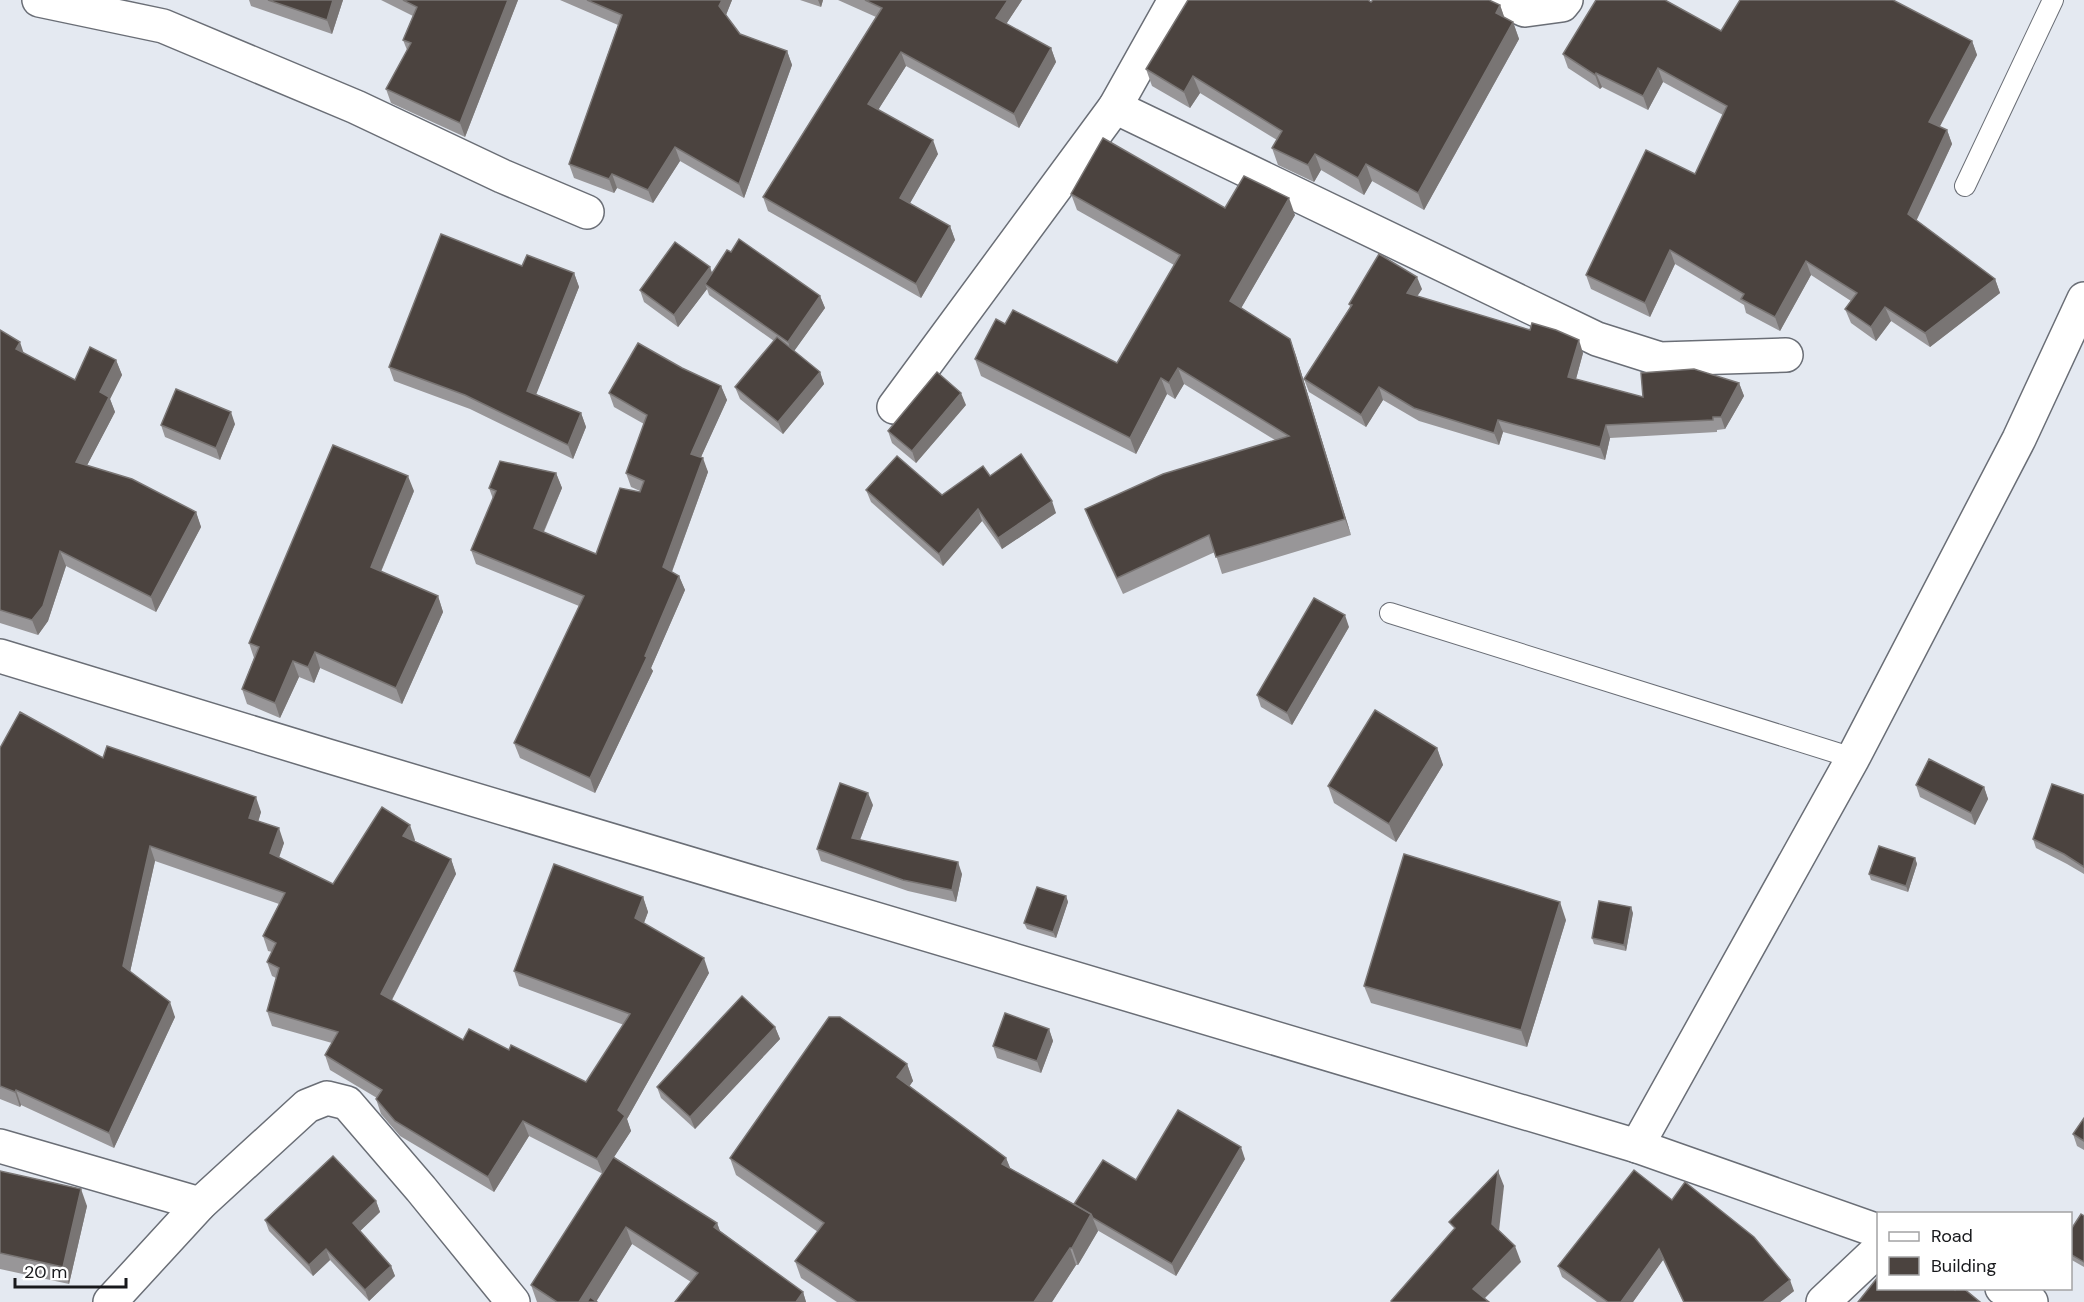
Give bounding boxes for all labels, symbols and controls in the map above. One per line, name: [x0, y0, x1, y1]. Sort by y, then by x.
legend: [1877, 1212, 2072, 1290]
text: Road: [1931, 1224, 1973, 1248]
scale bar: [15, 1251, 126, 1289]
text: Building: [1931, 1254, 1996, 1278]
text: 20 m: [24, 1260, 67, 1284]

